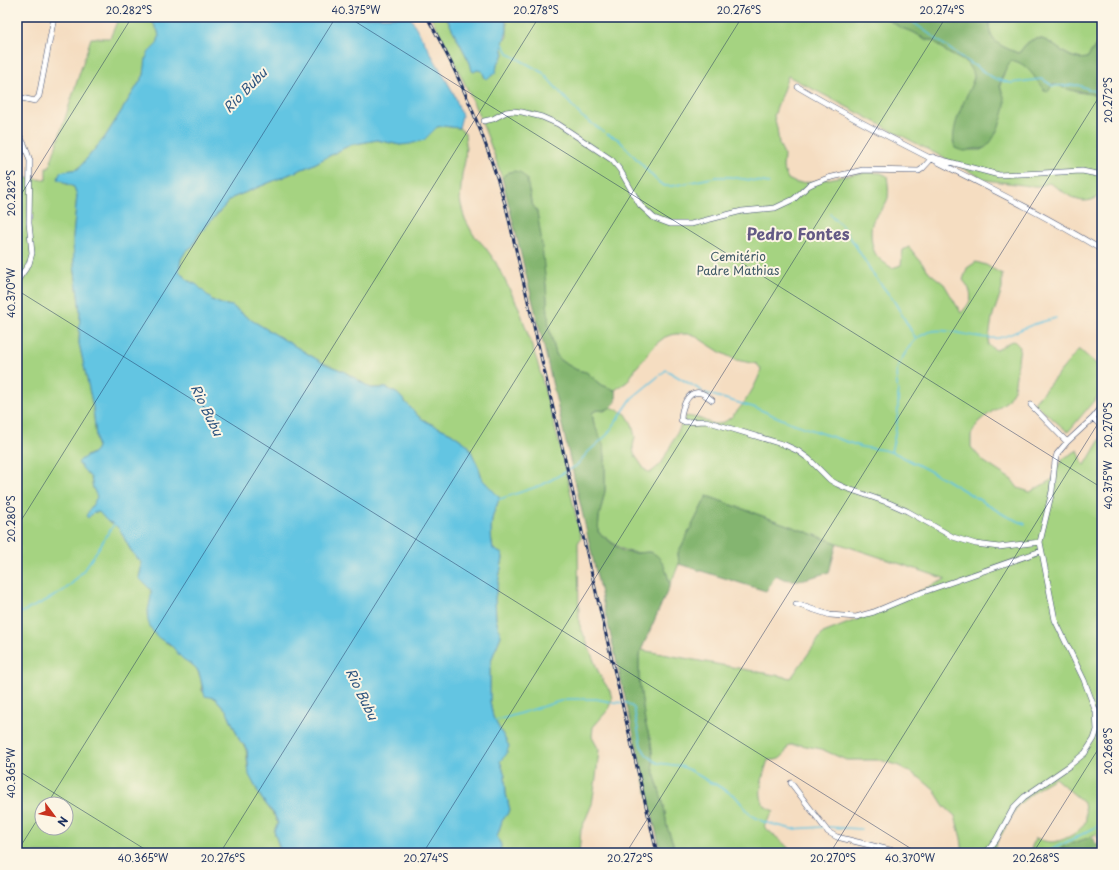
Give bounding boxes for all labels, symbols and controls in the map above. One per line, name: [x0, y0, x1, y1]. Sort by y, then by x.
text: 20.282°S: [106, 2, 152, 17]
text: 40.375°W: [331, 2, 381, 17]
text: 20.278°S: [513, 2, 559, 17]
text: 20.276°S: [717, 2, 761, 17]
text: 20.274°S: [919, 2, 965, 17]
water label: Rio Bubu: [219, 62, 272, 116]
text: 20.272°S: [1100, 77, 1115, 123]
text: 20.282°S: [3, 170, 18, 216]
district label: Pedro Fontes: [747, 221, 850, 245]
park label: Cemitério Padre Mathias: [696, 247, 780, 279]
text: 40.370°W: [3, 267, 18, 318]
water label: Rio Bubu: [187, 381, 229, 440]
text: 20.270°S: [1100, 402, 1115, 448]
text: 40.375°W: [1100, 460, 1115, 510]
text: 20.280°S: [3, 495, 18, 543]
water label: Rio Bubu: [342, 665, 384, 724]
text: 20.268°S: [1100, 728, 1115, 774]
text: 40.365°W: [3, 747, 18, 798]
north arrow: [34, 796, 74, 836]
text: N: [53, 813, 72, 830]
text: 40.365°W: [118, 850, 169, 865]
text: 20.276°S: [201, 850, 245, 865]
text: 20.274°S: [403, 850, 449, 865]
text: 20.272°S: [607, 850, 653, 865]
text: 20.270°S: [810, 850, 856, 865]
text: 40.370°W: [885, 850, 936, 865]
text: 20.268°S: [1013, 850, 1059, 865]

